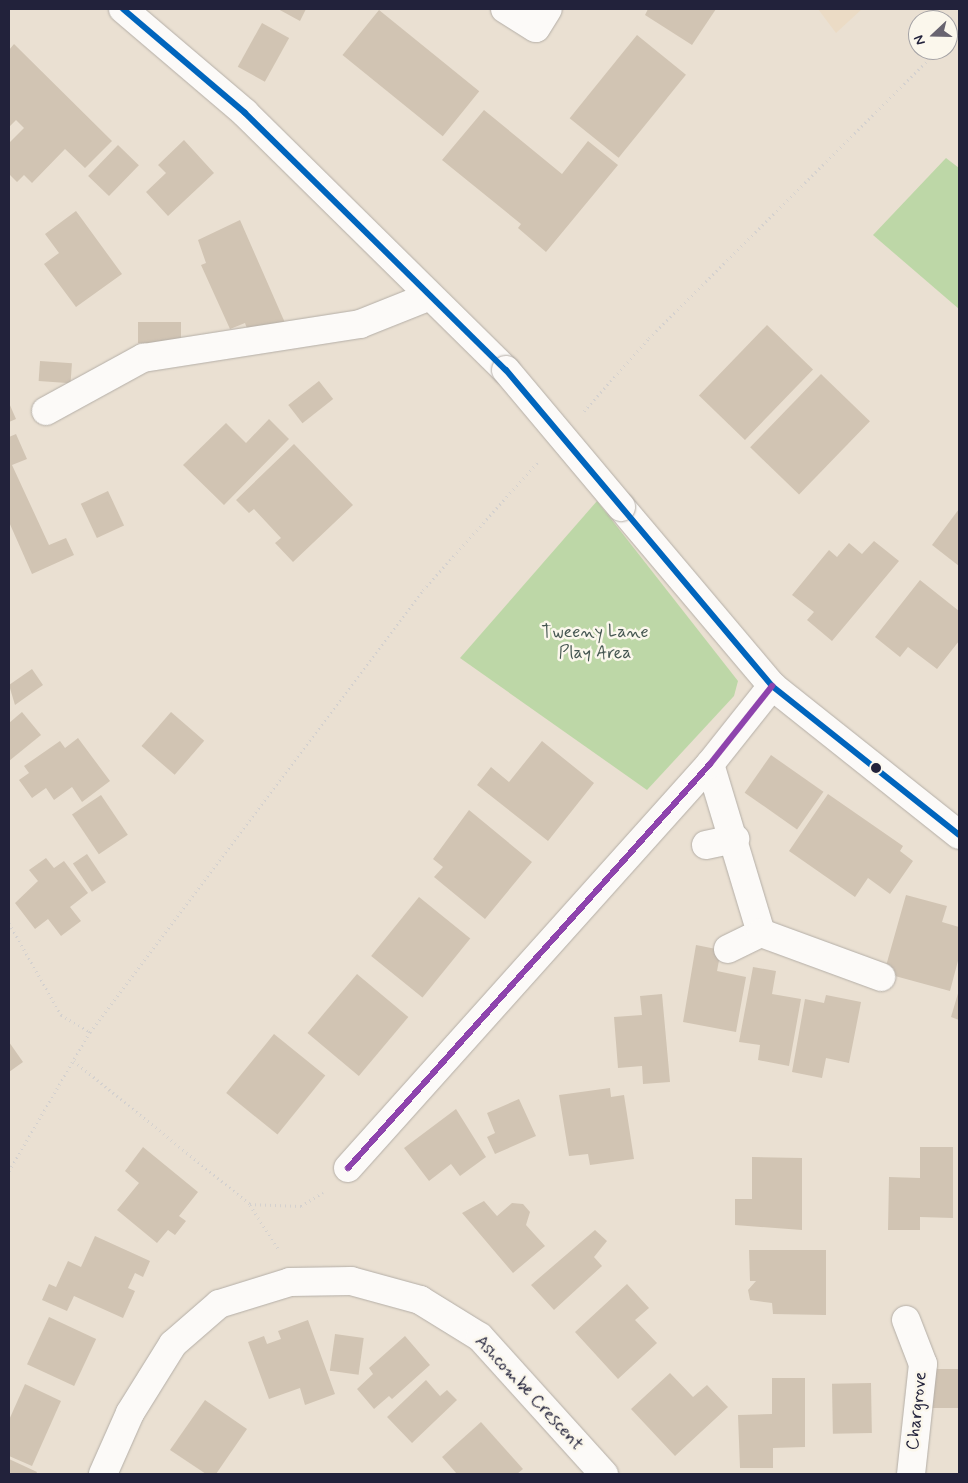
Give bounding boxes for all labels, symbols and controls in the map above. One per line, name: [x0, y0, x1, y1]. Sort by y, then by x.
north arrow: [908, 10, 958, 60]
text: N: [910, 32, 930, 48]
park label: Tweeny Lane Play Area: [542, 622, 648, 664]
unlabelled marker: [871, 763, 881, 773]
street label: Ashcombe Crescent: [470, 1331, 588, 1455]
street label: Chargrove: [902, 1371, 932, 1451]

